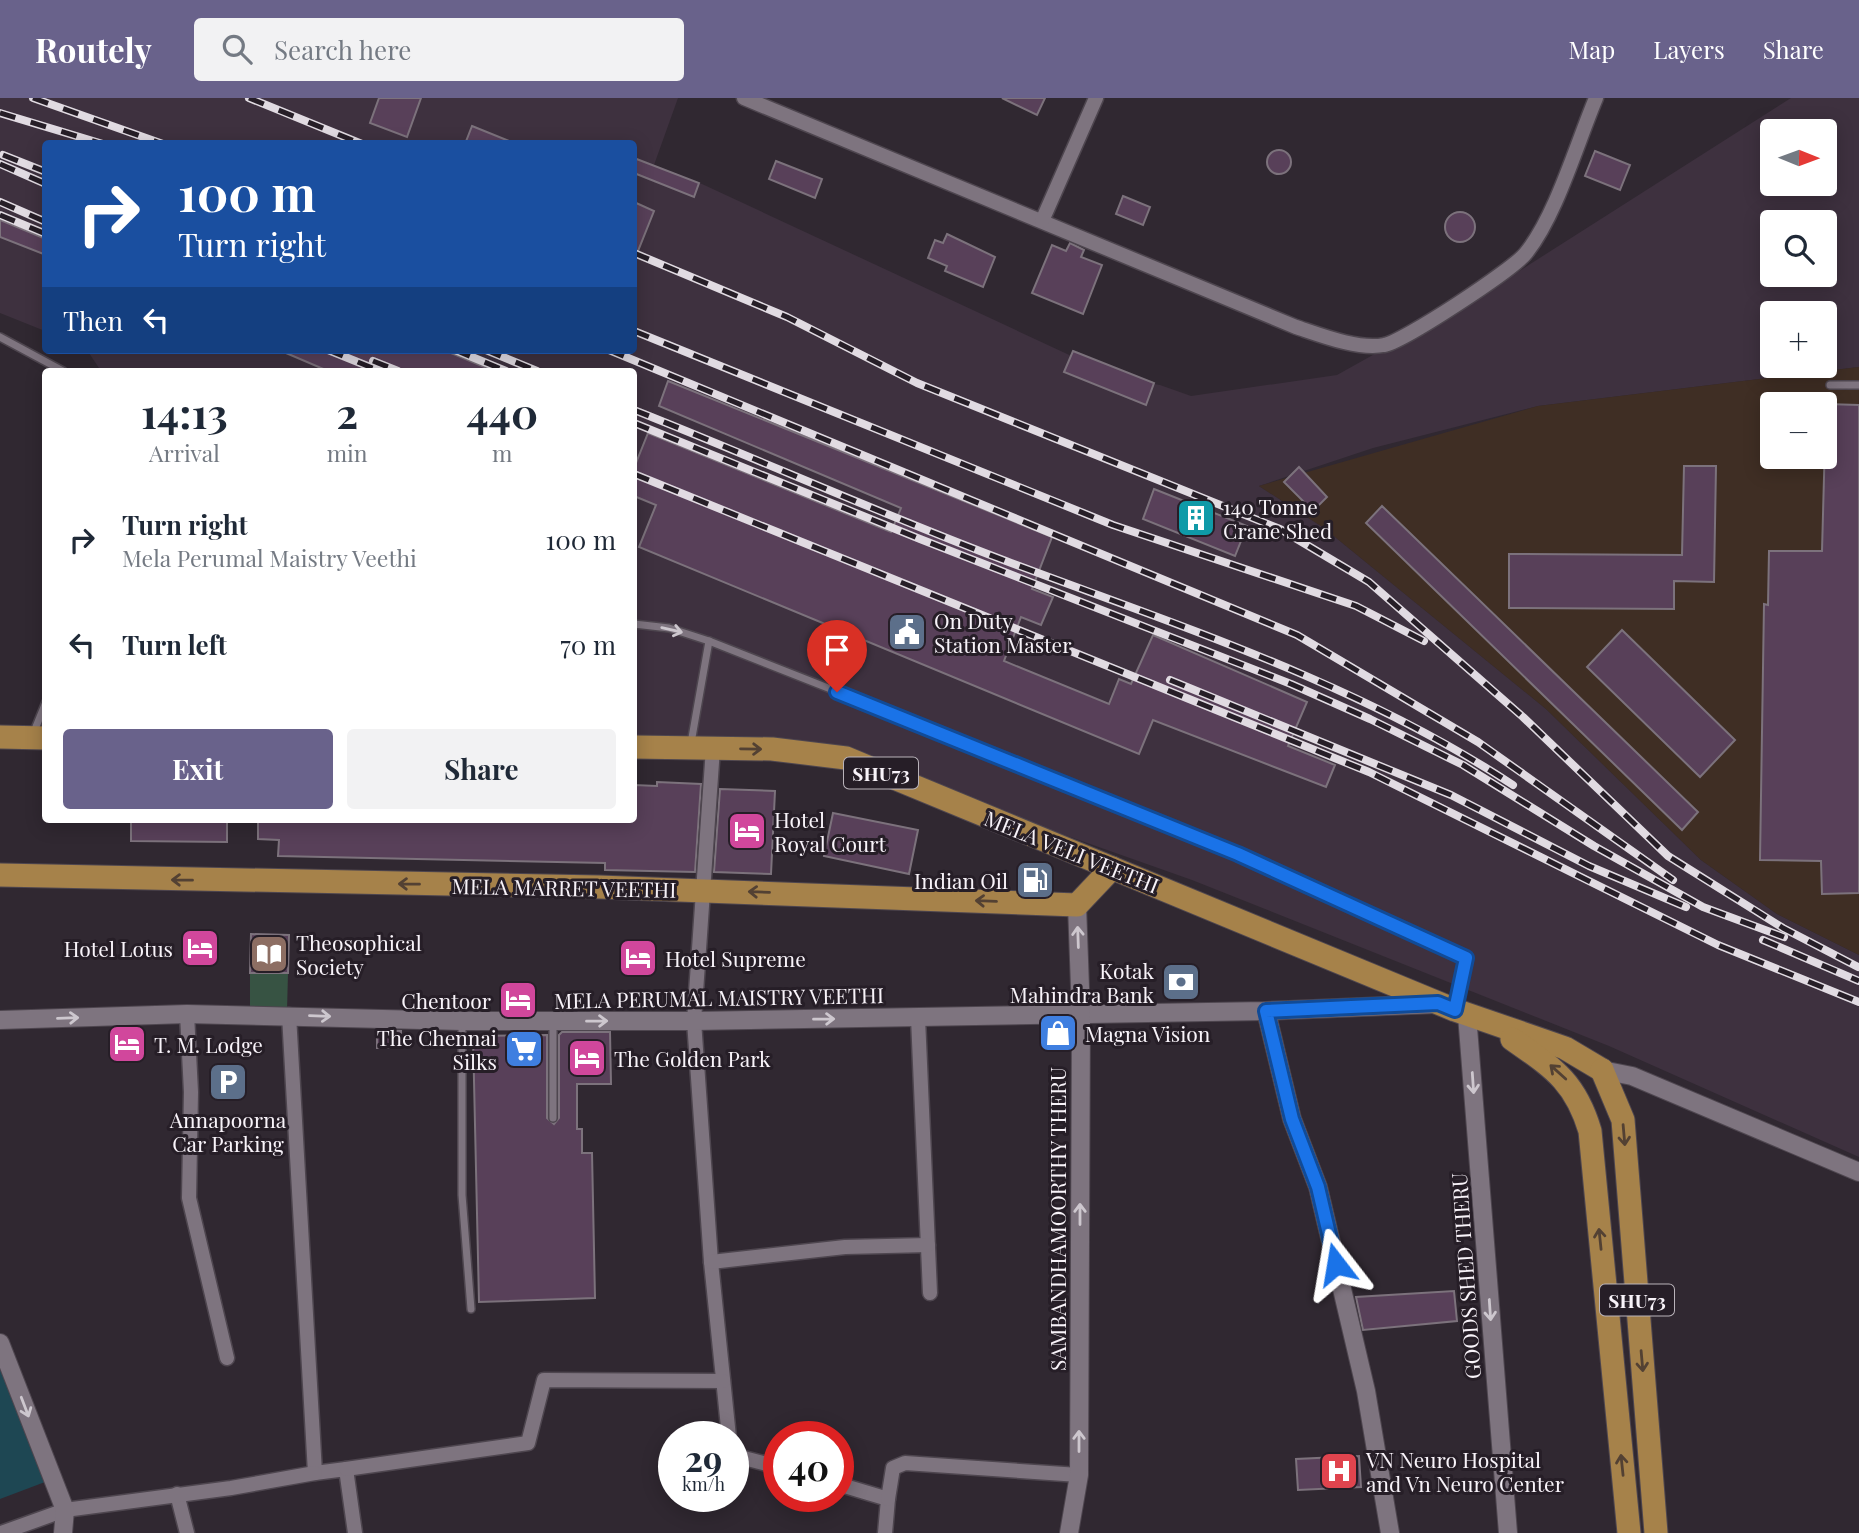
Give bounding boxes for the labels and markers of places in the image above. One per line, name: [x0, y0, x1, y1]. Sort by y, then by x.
place label: 140 Tonne Crane Shed: [1223, 492, 1332, 544]
building icon: 140 Tonne Crane Shed: [1175, 497, 1217, 539]
place label: On Duty Station Master: [934, 606, 1072, 658]
public building icon: On Duty Station Master: [886, 611, 928, 653]
pin: [807, 620, 867, 692]
place label: Hotel Royal Court: [774, 805, 887, 857]
hotel icon: Hotel Royal Court: [726, 810, 768, 852]
fuel station icon: Indian Oil: [1014, 859, 1056, 901]
place label: Indian Oil: [914, 866, 1008, 894]
hotel icon: Hotel Lotus: [179, 927, 221, 969]
place label: Theosophical Society: [296, 928, 422, 980]
library icon: Theosophical Society: [248, 933, 290, 975]
place label: Hotel Lotus: [64, 934, 173, 962]
hotel icon: Hotel Supreme: [617, 937, 659, 979]
place label: Hotel Supreme: [665, 944, 806, 972]
place label: Kotak Mahindra Bank: [1010, 956, 1154, 1008]
bank icon: Kotak Mahindra Bank: [1160, 961, 1202, 1003]
hotel icon: Chentoor: [497, 979, 539, 1021]
place label: Chentoor: [401, 986, 492, 1014]
shop icon: Magna Vision: [1037, 1012, 1079, 1054]
place label: Magna Vision: [1085, 1019, 1211, 1047]
hotel icon: T. M. Lodge: [106, 1023, 148, 1065]
place label: The Chennai Silks: [377, 1023, 497, 1075]
supermarket icon: The Chennai Silks: [503, 1028, 545, 1070]
place label: T. M. Lodge: [154, 1030, 263, 1058]
hotel icon: The Golden Park: [566, 1037, 608, 1079]
place label: The Golden Park: [614, 1044, 771, 1072]
parking icon: Annapoorna Car Parking: [207, 1061, 249, 1103]
place label: Annapoorna Car Parking: [169, 1105, 287, 1157]
place label: VN Neuro Hospital and Vn Neuro Center: [1365, 1445, 1565, 1497]
hospital icon: VN Neuro Hospital and Vn Neuro Center: [1318, 1450, 1360, 1492]

